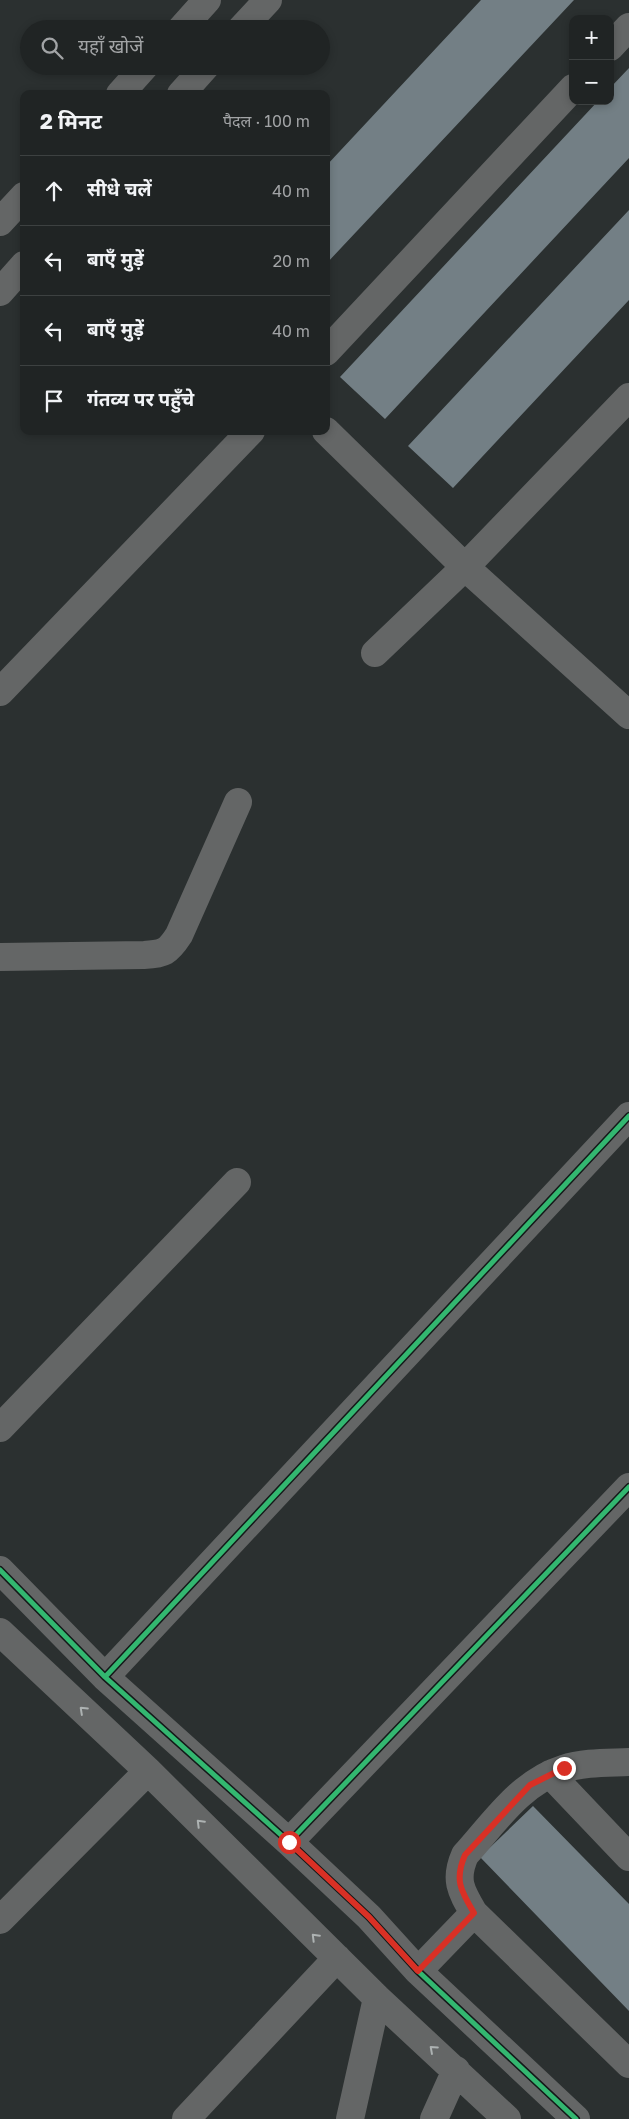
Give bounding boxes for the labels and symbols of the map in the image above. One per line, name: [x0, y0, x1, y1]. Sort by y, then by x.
one-way arrow: [80, 1707, 89, 1716]
route end: [553, 1757, 576, 1780]
one-way arrow: [197, 1820, 206, 1829]
route start: [278, 1831, 301, 1854]
one-way arrow: [312, 1934, 321, 1943]
one-way arrow: [429, 2046, 438, 2055]

